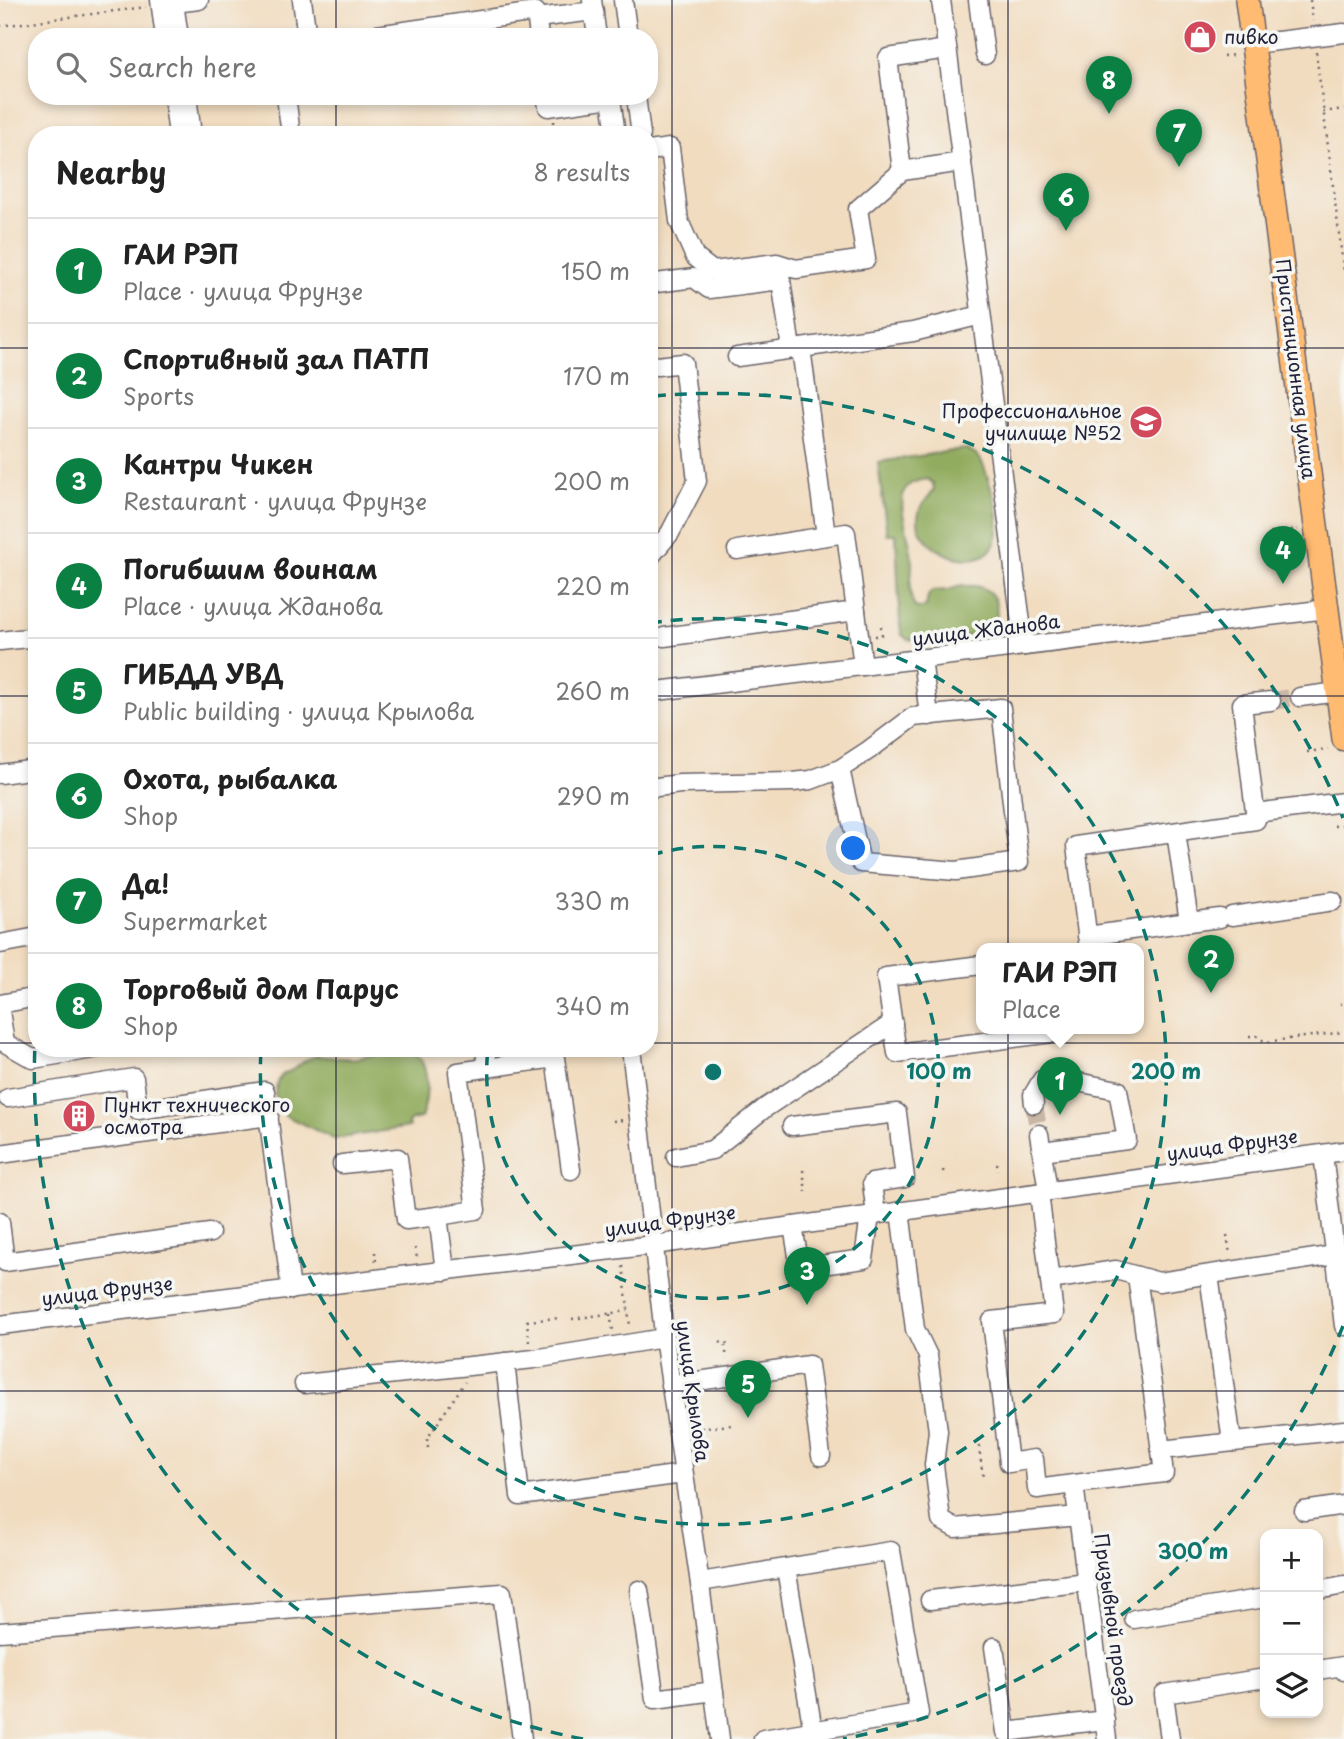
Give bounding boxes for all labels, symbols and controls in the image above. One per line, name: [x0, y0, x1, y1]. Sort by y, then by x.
shop icon: пивко: [1181, 18, 1219, 56]
place label: пивко: [1224, 22, 1279, 50]
search box: [28, 28, 658, 105]
text: Search here: [108, 47, 257, 86]
icon: search: [52, 48, 90, 86]
pin: 8: [1086, 56, 1132, 114]
pin: 7: [1156, 109, 1202, 167]
text: Nearby: [56, 149, 166, 194]
text: 8 results: [534, 154, 630, 189]
pin: 6: [1043, 173, 1089, 231]
text: ГАИ РЭП: [123, 234, 239, 273]
text: 1: [74, 253, 85, 288]
text: 150 m: [561, 253, 630, 288]
street label: Пристанционная улица: [1270, 257, 1324, 481]
text: Place · улица Фрунзе: [123, 273, 363, 308]
text: Спортивный зал ПАТП: [123, 339, 430, 378]
text: 2: [71, 358, 87, 393]
text: 170 m: [563, 358, 630, 393]
text: Sports: [123, 378, 194, 413]
place label: Профессиональное училище №52: [942, 396, 1122, 446]
school or university icon: Профессиональное училище №52: [1127, 403, 1165, 441]
text: Кантри Чикен: [123, 444, 313, 483]
text: 3: [71, 463, 87, 498]
text: 200 m: [553, 463, 630, 498]
text: Restaurant · улица Фрунзе: [123, 483, 427, 518]
pin: 4: [1260, 526, 1306, 584]
text: Погибшим воинам: [123, 549, 378, 588]
text: 4: [71, 568, 87, 603]
text: 220 m: [556, 568, 630, 603]
text: Place · улица Жданова: [123, 588, 383, 623]
street label: улица Жданова: [910, 606, 1061, 652]
text: ГИБДД УВД: [123, 654, 284, 693]
text: 5: [72, 673, 86, 708]
text: 260 m: [555, 673, 630, 708]
text: Public building · улица Крылова: [123, 693, 474, 728]
text: Охота, рыбалка: [123, 759, 337, 798]
text: 6: [71, 778, 87, 813]
text: 290 m: [557, 778, 630, 813]
text: Shop: [123, 798, 178, 833]
your location: [836, 831, 870, 865]
text: Да!: [123, 864, 169, 903]
text: 7: [72, 883, 86, 918]
text: 330 m: [554, 883, 630, 918]
text: Supermarket: [123, 903, 267, 938]
pin: 2: [1188, 935, 1234, 993]
popup: [976, 943, 1144, 1034]
text: ГАИ РЭП: [1002, 952, 1118, 991]
text: Торговый дом Парус: [123, 969, 399, 1008]
text: 8: [72, 988, 86, 1023]
text: 340 m: [555, 988, 630, 1023]
text: Place: [1002, 991, 1061, 1026]
text: Shop: [123, 1008, 178, 1043]
text: 100 m: [906, 1054, 972, 1086]
text: 200 m: [1131, 1054, 1201, 1086]
pin: 1: [1037, 1057, 1083, 1115]
centre of rings: [701, 1060, 725, 1084]
place label: Пункт технического осмотра: [104, 1090, 290, 1140]
building icon: Пункт технического осмотра: [60, 1097, 98, 1135]
street label: улица Фрунзе: [1165, 1121, 1299, 1167]
street label: улица Фрунзе: [603, 1197, 737, 1243]
pin: 3: [784, 1247, 830, 1305]
street label: улица Фрунзе: [40, 1268, 174, 1312]
street label: улица Крылова: [670, 1318, 718, 1464]
pin: 5: [725, 1360, 771, 1418]
map controls: [1260, 1529, 1323, 1718]
button: +: [1260, 1529, 1323, 1592]
street label: Призывной проезд: [1088, 1531, 1140, 1708]
text: 300 m: [1158, 1534, 1228, 1566]
button: −: [1260, 1592, 1323, 1655]
button: layers: [1260, 1655, 1323, 1718]

